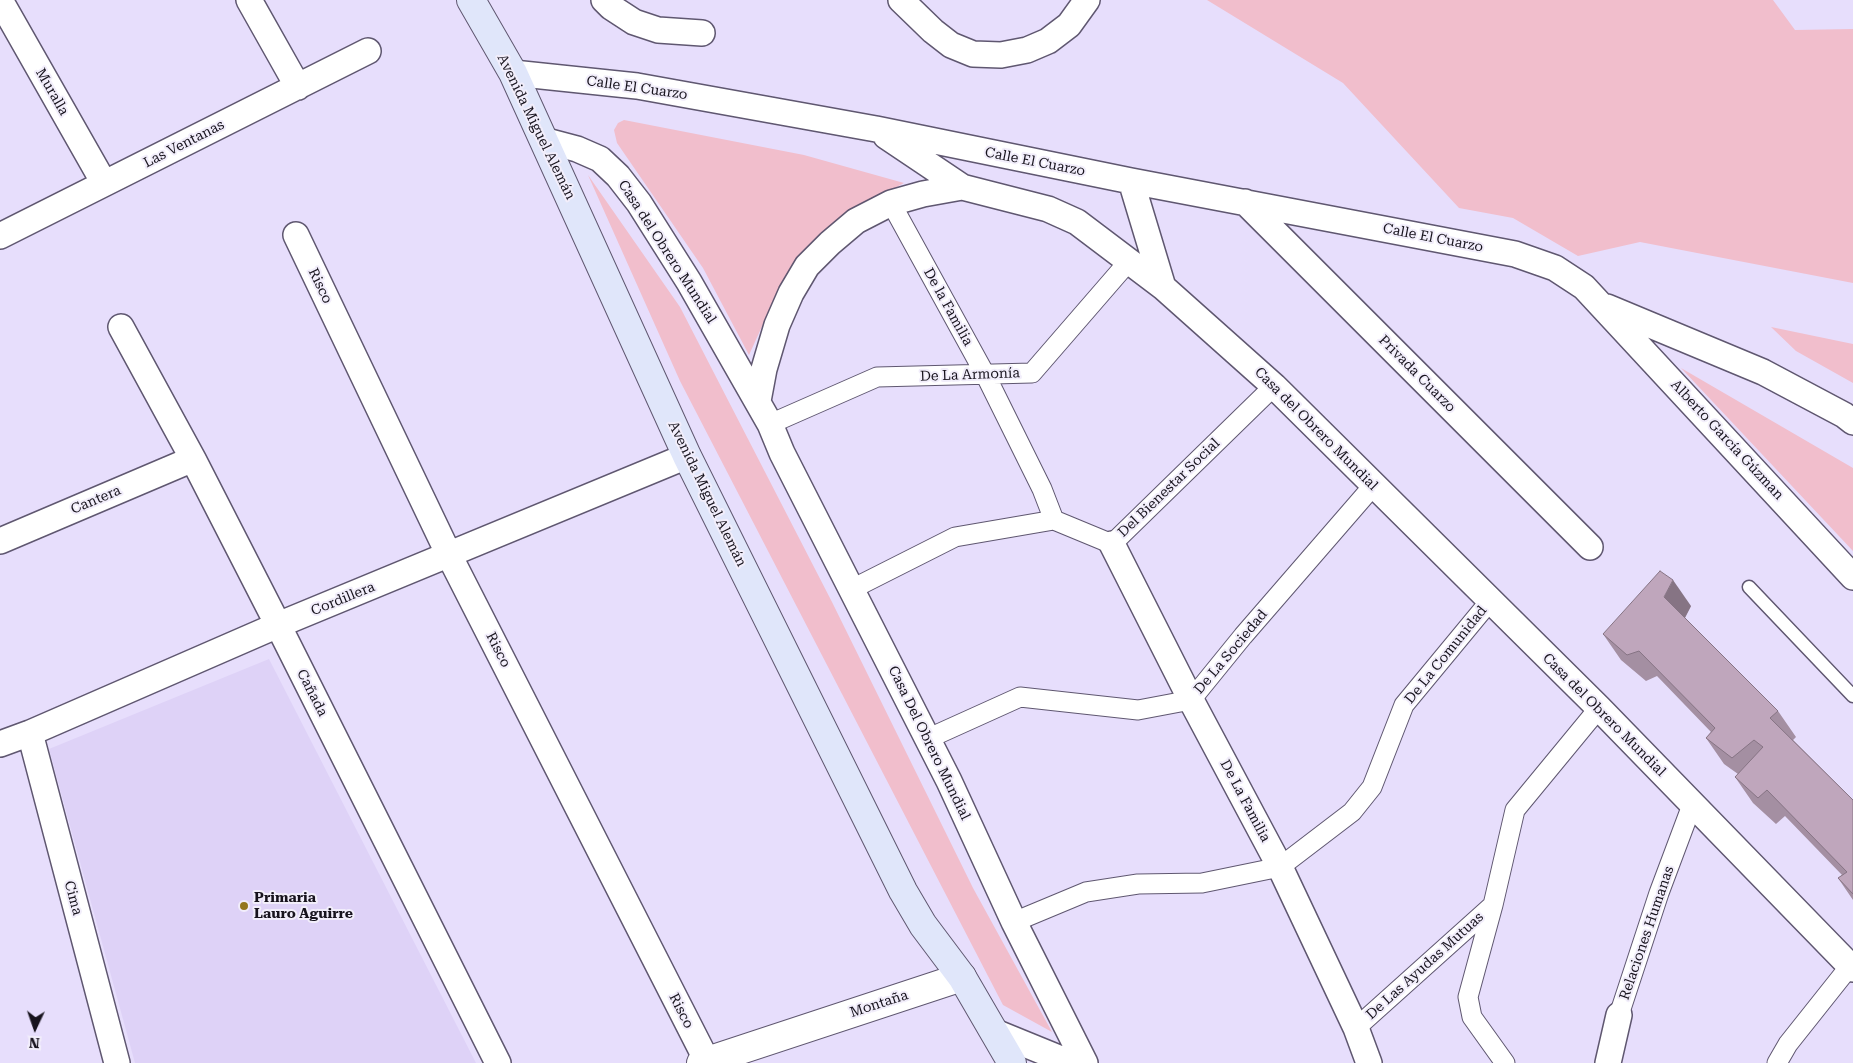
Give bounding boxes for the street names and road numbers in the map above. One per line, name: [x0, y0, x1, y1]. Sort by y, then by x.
street label: Avenida Miguel Alemán: [493, 52, 579, 202]
street label: Muralla: [32, 66, 72, 118]
street label: Calle El Cuarzo: [585, 73, 689, 103]
street label: Las Ventanas: [141, 116, 227, 172]
street label: Calle El Cuarzo: [983, 144, 1087, 180]
street label: Casa del Obrero Mundial: [614, 177, 720, 327]
street label: Calle El Cuarzo: [1381, 220, 1485, 256]
street label: De la Familia: [920, 265, 976, 349]
street label: Risco: [304, 266, 336, 306]
street label: Privada Cuarzo: [1375, 332, 1459, 416]
street label: Casa del Obrero Mundial: [1251, 364, 1381, 494]
street label: De La Armonía: [920, 365, 1020, 385]
street label: Alberto García Gúzman: [1667, 377, 1787, 503]
street label: Avenida Miguel Alemán: [664, 419, 750, 569]
street label: Del Bienestar Social: [1115, 435, 1223, 541]
street label: Cantera: [68, 482, 124, 518]
street label: Cordillera: [309, 579, 377, 619]
street label: De La Comunidad: [1401, 603, 1491, 707]
street label: De La Sociedad: [1191, 606, 1271, 698]
street label: Risco: [482, 630, 514, 670]
street label: Casa del Obrero Mundial: [1539, 650, 1669, 780]
street label: Casa Del Obrero Mundial: [884, 663, 974, 823]
street label: Cañada: [293, 667, 331, 719]
street label: De La Familia: [1216, 757, 1274, 845]
street label: Relaciones Humanas: [1616, 864, 1678, 1002]
street label: Cima: [60, 879, 86, 917]
street label: De Las Ayudas Mutuas: [1363, 909, 1487, 1023]
street label: Montaña: [848, 987, 910, 1021]
street label: Risco: [665, 991, 697, 1031]

